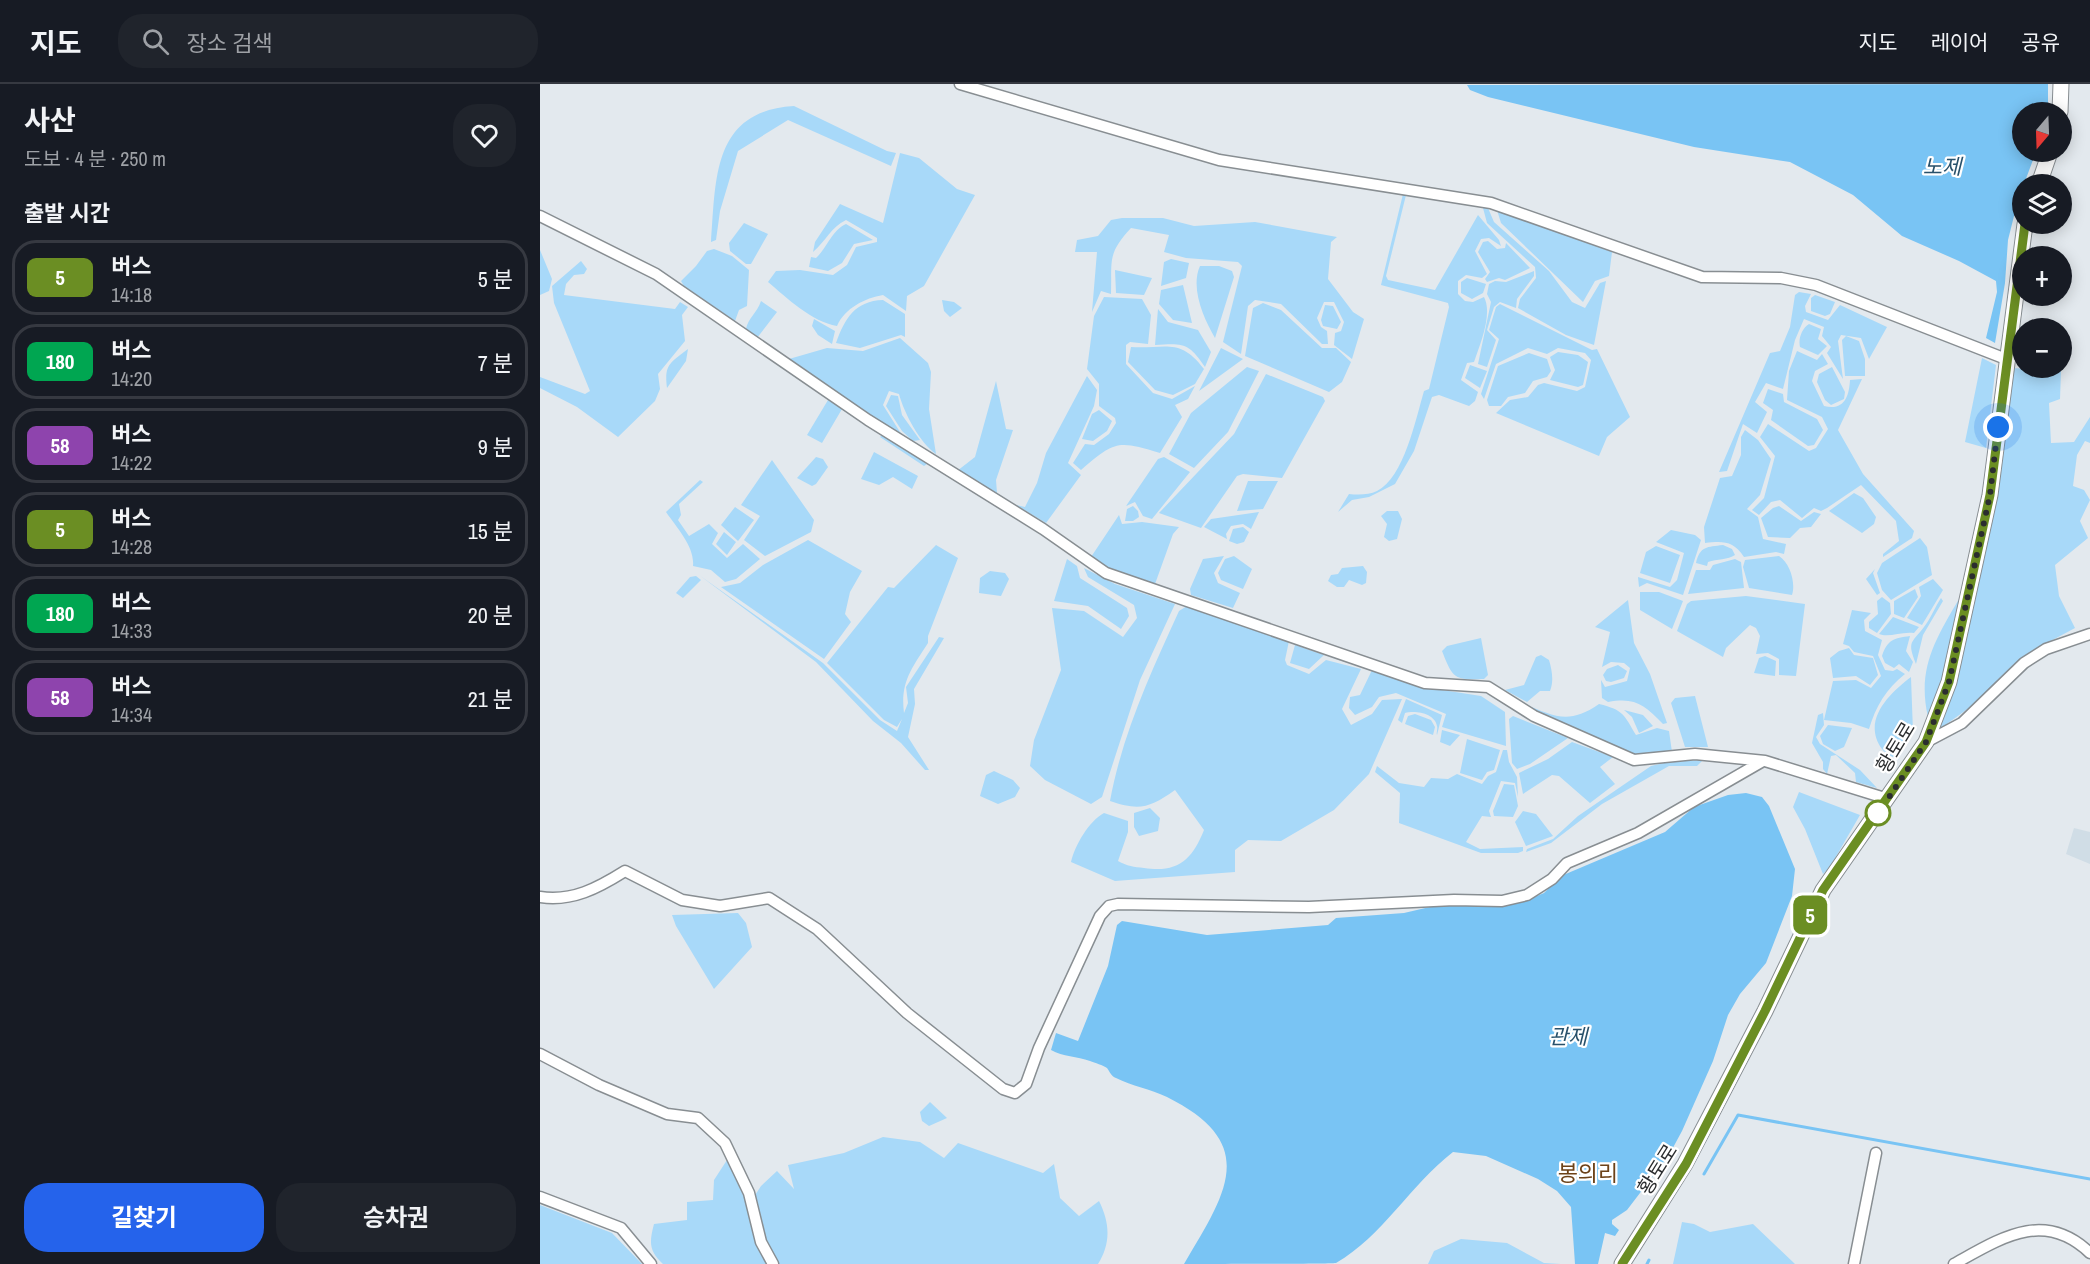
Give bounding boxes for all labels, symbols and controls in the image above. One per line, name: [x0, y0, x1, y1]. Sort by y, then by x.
search box: [118, 14, 538, 68]
text: 지도: [30, 24, 82, 62]
icon: search: [139, 25, 172, 58]
text: 장소 검색: [187, 28, 273, 58]
text: 지도: [1859, 28, 1897, 57]
text: 레이어: [1930, 28, 1988, 57]
text: 공유: [2021, 28, 2060, 57]
text: 사산: [24, 101, 76, 139]
north arrow: [2012, 102, 2072, 162]
map controls: [2012, 102, 2072, 378]
button: heart: [453, 104, 516, 167]
text: 도보 · 4 분 · 250 m: [24, 145, 166, 172]
water label: 노제: [1923, 152, 1964, 181]
button: layers: [2012, 174, 2072, 234]
text: 출발 시간: [24, 198, 110, 228]
button: +: [2012, 246, 2072, 306]
text: 버스: [111, 251, 151, 281]
text: 5: [55, 263, 65, 292]
text: 5 분: [478, 264, 513, 294]
text: 14:18: [111, 281, 152, 308]
button: −: [2012, 318, 2072, 378]
text: 버스: [111, 335, 151, 365]
text: 180: [46, 347, 74, 376]
text: 7 분: [478, 348, 513, 378]
text: 14:20: [111, 365, 152, 392]
your location: [1983, 412, 2013, 442]
text: 버스: [111, 419, 151, 449]
text: 58: [50, 431, 70, 460]
text: 9 분: [478, 432, 513, 462]
text: 14:22: [111, 449, 152, 476]
text: 버스: [111, 503, 151, 533]
text: 5: [55, 515, 65, 544]
text: 15 분: [468, 516, 513, 546]
text: 14:28: [111, 533, 152, 560]
text: 버스: [111, 587, 151, 617]
text: 180: [46, 599, 74, 628]
text: 20 분: [468, 600, 513, 630]
text: 14:33: [111, 617, 152, 644]
text: 버스: [111, 671, 151, 701]
text: 58: [50, 683, 70, 712]
text: 21 분: [468, 684, 513, 714]
text: 14:34: [111, 701, 152, 728]
street label: 황토로: [1869, 716, 1921, 778]
unlabelled marker: [1865, 800, 1891, 826]
line badge: 5: [1790, 896, 1830, 934]
text: 5: [1805, 901, 1815, 930]
water label: 관제: [1549, 1022, 1590, 1051]
street label: 황토로: [1631, 1138, 1683, 1200]
district label: 봉의리: [1558, 1158, 1618, 1188]
button: 길찾기: [24, 1183, 264, 1252]
button: 승차권: [276, 1183, 516, 1252]

